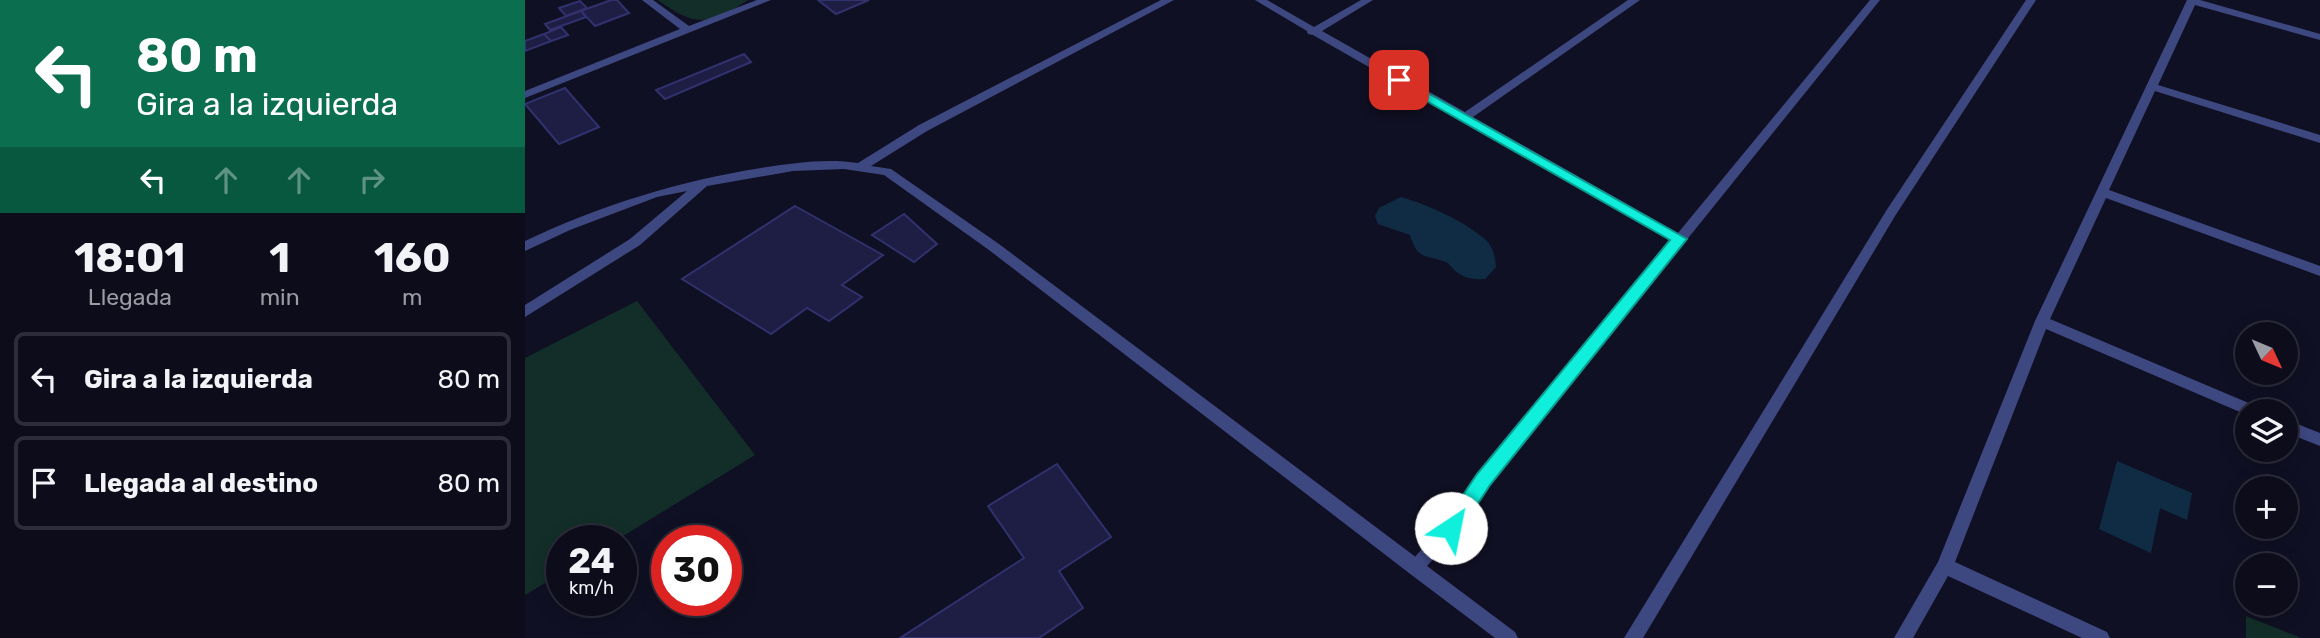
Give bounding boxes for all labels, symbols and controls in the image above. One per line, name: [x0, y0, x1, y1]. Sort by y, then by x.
text: 80 m: [136, 26, 258, 84]
icon: left: [21, 28, 112, 119]
pin: [1369, 50, 1429, 110]
icon: arrive: [1380, 61, 1418, 99]
text: Gira a la izquierda: [136, 85, 398, 123]
icon: left: [134, 161, 172, 199]
icon: ahead: [207, 161, 245, 199]
icon: ahead: [280, 161, 318, 199]
icon: right: [353, 161, 391, 199]
text: 18:01: [74, 233, 185, 283]
text: 1: [269, 233, 290, 283]
text: 160: [374, 233, 451, 283]
text: Llegada: [88, 283, 172, 311]
text: min: [260, 283, 300, 311]
text: m: [402, 283, 423, 311]
north arrow: [2235, 322, 2298, 385]
map controls: [2235, 322, 2298, 616]
icon: left: [25, 360, 63, 398]
text: Gira a la izquierda: [84, 364, 313, 395]
text: 80 m: [437, 364, 500, 395]
button: layers: [2235, 399, 2298, 462]
icon: arrive: [25, 464, 63, 502]
text: Llegada al destino: [84, 468, 318, 499]
text: 80 m: [437, 468, 500, 499]
button: +: [2235, 476, 2298, 539]
position arrow: [1414, 491, 1488, 565]
speed limit sign: 30: [651, 525, 742, 616]
text: 24: [568, 540, 615, 582]
button: −: [2235, 553, 2298, 616]
text: km/h: [569, 577, 614, 599]

